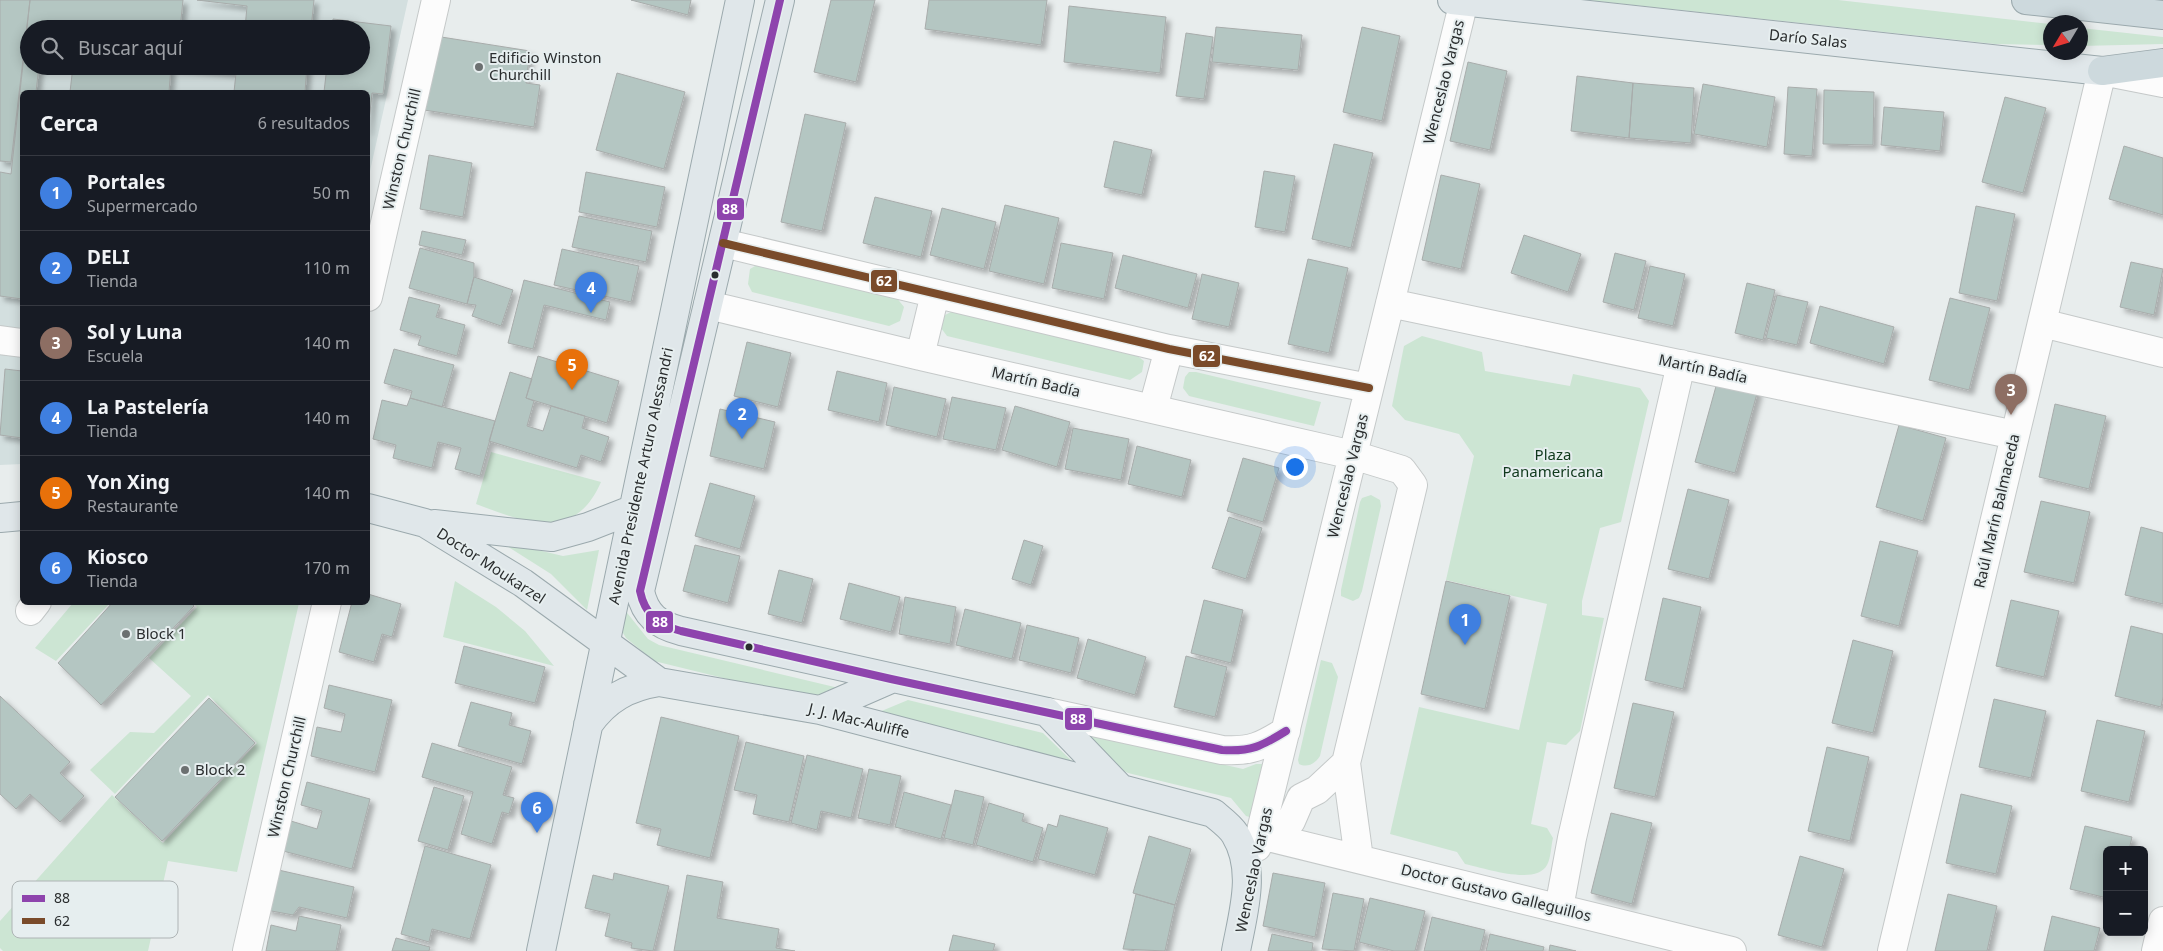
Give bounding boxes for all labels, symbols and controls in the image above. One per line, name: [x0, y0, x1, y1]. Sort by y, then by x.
north arrow: [2043, 15, 2088, 60]
street label: Wenceslao Vargas: [1418, 17, 1468, 146]
search box: [20, 20, 370, 75]
street label: Darío Salas: [1768, 24, 1848, 52]
icon: search: [38, 34, 66, 62]
text: Buscar aquí: [78, 35, 183, 61]
place label: Edificio Winston Churchill: [489, 47, 602, 84]
marker: Edificio Winston Churchill: [473, 61, 485, 73]
street label: Winston Churchill: [377, 86, 425, 211]
text: Cerca: [40, 109, 98, 137]
text: 6 resultados: [258, 112, 350, 134]
text: Portales: [87, 169, 165, 195]
text: 1: [51, 182, 61, 204]
text: 50 m: [313, 182, 350, 204]
text: Supermercado: [87, 195, 198, 217]
line badge: 88: [716, 197, 745, 221]
text: 88: [722, 199, 738, 218]
text: DELI: [87, 244, 130, 270]
text: 2: [51, 257, 61, 279]
text: 110 m: [303, 257, 350, 279]
line badge: 62: [870, 269, 898, 293]
text: Tienda: [87, 270, 138, 292]
unlabelled marker: [710, 270, 720, 280]
text: 62: [876, 271, 892, 290]
pin: 4: [575, 272, 607, 313]
text: Sol y Luna: [87, 319, 182, 345]
text: 3: [51, 332, 61, 354]
text: 140 m: [303, 332, 350, 354]
line badge: 62: [1192, 344, 1221, 368]
text: Escuela: [87, 345, 143, 367]
street label: Avenida Presidente Arturo Alessandri: [603, 345, 677, 606]
text: 62: [1199, 346, 1215, 365]
pin: 5: [556, 349, 588, 390]
street label: Martín Badía: [1657, 349, 1749, 387]
street label: Martín Badía: [990, 361, 1082, 401]
pin: 3: [1995, 374, 2027, 415]
text: La Pastelería: [87, 394, 209, 420]
pin: 2: [726, 398, 758, 439]
text: 4: [51, 407, 61, 429]
text: 140 m: [303, 407, 350, 429]
street label: Wenceslao Vargas: [1322, 411, 1372, 540]
text: Tienda: [87, 420, 138, 442]
street label: Raúl Marín Balmaceda: [1969, 432, 2024, 590]
park label: Plaza Panamericana: [1502, 444, 1604, 481]
your location: [1282, 454, 1308, 480]
text: Yon Xing: [87, 469, 170, 495]
text: 5: [51, 482, 61, 504]
text: 140 m: [303, 482, 350, 504]
text: Restaurante: [87, 495, 178, 517]
street label: Doctor Moukarzel: [433, 523, 550, 608]
text: Kiosco: [87, 544, 148, 570]
text: 6: [51, 557, 61, 579]
text: 170 m: [303, 557, 350, 579]
text: Tienda: [87, 570, 138, 592]
pin: 1: [1449, 604, 1481, 645]
line badge: 88: [645, 610, 674, 634]
text: 88: [652, 612, 668, 631]
place label: Block 1: [136, 623, 186, 643]
marker: Block 1: [120, 628, 132, 640]
unlabelled marker: [744, 642, 754, 652]
street label: J. J. Mac-Auliffe: [805, 697, 912, 742]
line badge: 88: [1064, 707, 1093, 731]
text: 88: [1070, 709, 1086, 728]
street label: Winston Churchill: [262, 714, 310, 839]
place label: Block 2: [195, 759, 245, 779]
marker: Block 2: [179, 764, 191, 776]
pin: 6: [521, 792, 553, 833]
street label: Wenceslao Vargas: [1230, 805, 1276, 934]
map controls: [2103, 846, 2148, 936]
button: +: [2103, 846, 2148, 891]
street label: Doctor Gustavo Galleguillos: [1399, 859, 1594, 925]
legend: [12, 881, 178, 938]
text: 88: [54, 888, 70, 907]
button: −: [2103, 891, 2148, 936]
text: 62: [54, 911, 70, 930]

